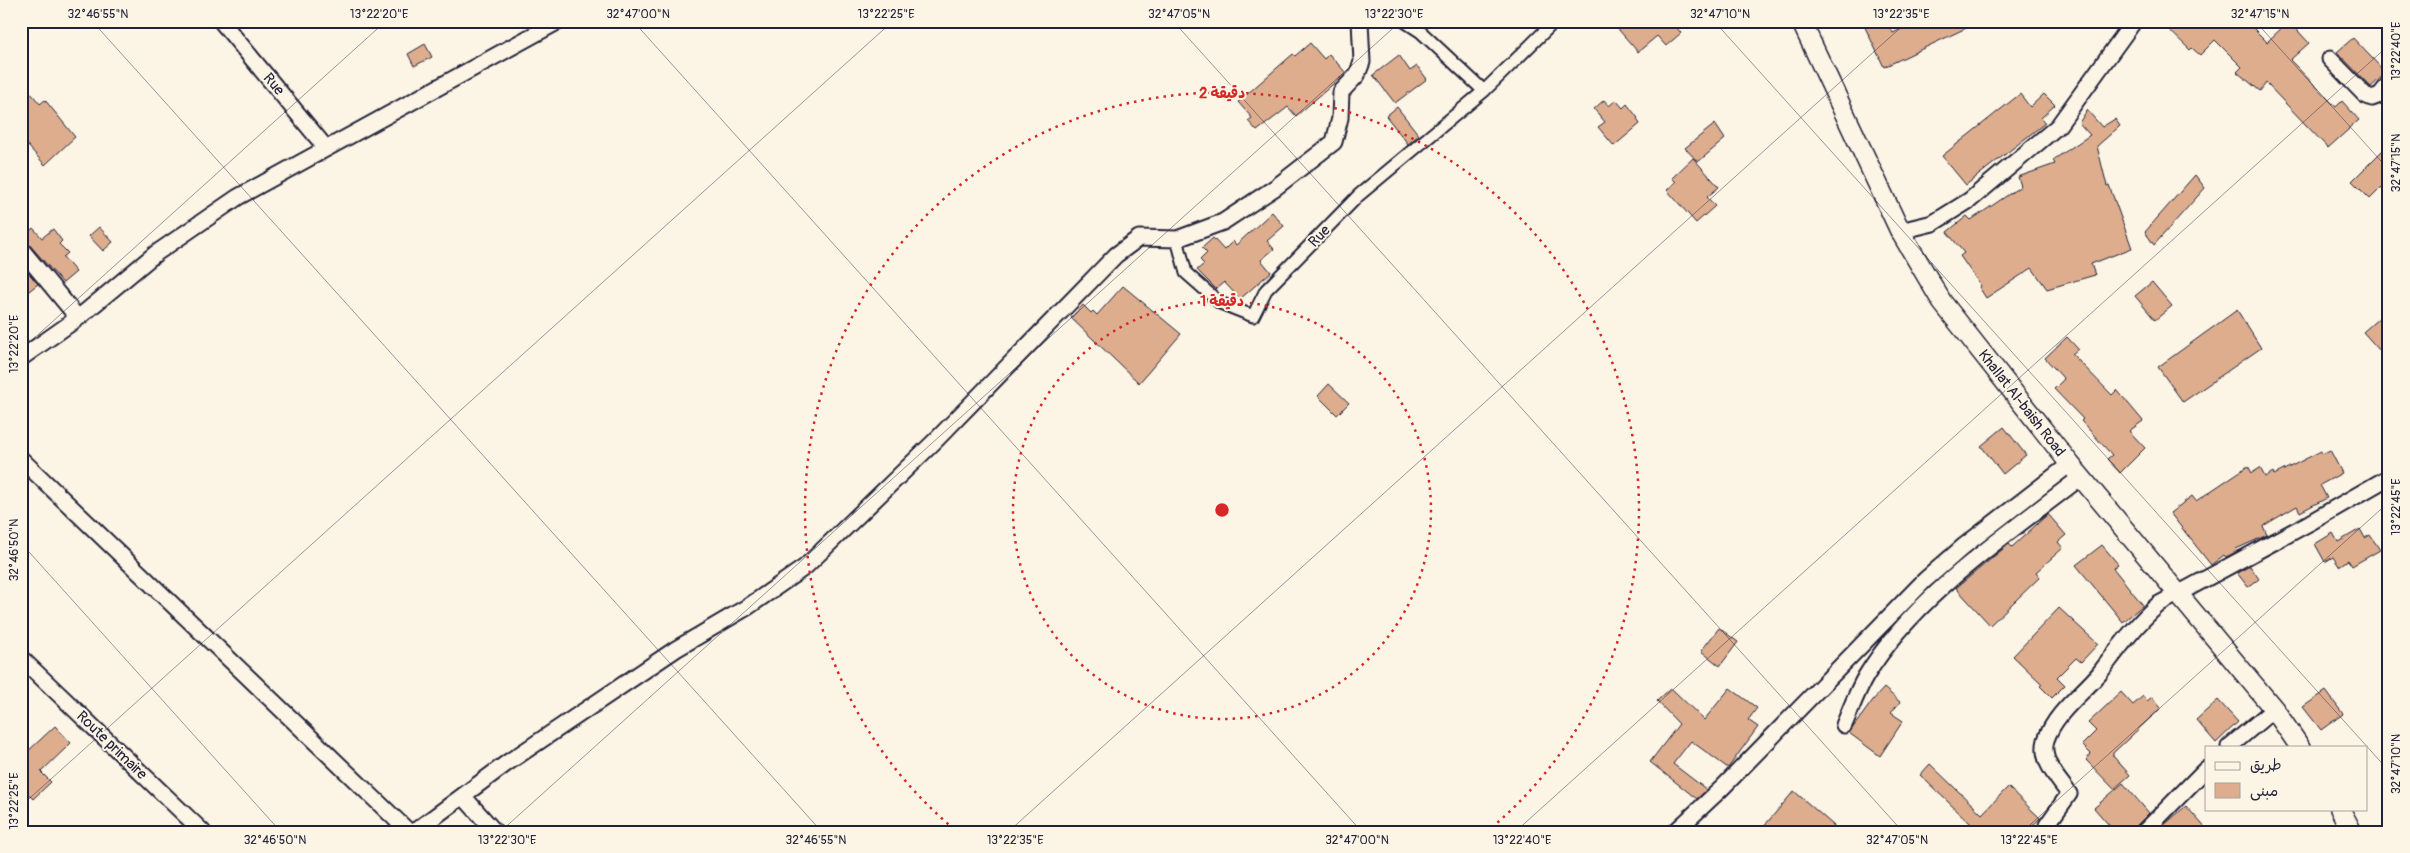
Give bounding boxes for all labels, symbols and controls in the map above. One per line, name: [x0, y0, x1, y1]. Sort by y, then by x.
text: 32°46'55"N: [68, 7, 128, 22]
text: 13°22'20"E: [350, 7, 408, 22]
text: 32°47'00"N: [606, 7, 670, 22]
text: 13°22'25"E: [858, 7, 914, 22]
text: 32°47'05"N: [1148, 7, 1210, 22]
text: 13°22'30"E: [1365, 7, 1423, 22]
text: 32°47'10"N: [1690, 7, 1750, 22]
text: 13°22'35"E: [1873, 7, 1929, 22]
text: 32°47'15"N: [2231, 7, 2289, 22]
text: 13°22'40"E: [2389, 22, 2404, 80]
street label: Rue: [259, 69, 289, 100]
text: 2 دقيقة: [1199, 84, 1245, 103]
text: 32°47'15"N: [2389, 134, 2404, 192]
street label: Rue: [1304, 221, 1335, 251]
text: 1 دقيقة: [1200, 292, 1244, 311]
text: 13°22'20"E: [7, 315, 22, 373]
street label: Khallat Al-baish Road: [1974, 346, 2069, 461]
text: 13°22'45"E: [2389, 478, 2404, 536]
centre of rings: [1213, 501, 1231, 519]
text: 32°46'50"N: [7, 519, 22, 581]
street label: Route primaire: [72, 707, 151, 784]
text: 32°47'10"N: [2389, 734, 2404, 794]
legend: [2205, 746, 2368, 810]
text: طريق: [2250, 756, 2282, 775]
text: 13°22'25"E: [7, 773, 22, 829]
text: مبنى: [2250, 782, 2278, 801]
text: 32°46'50"N: [244, 833, 306, 848]
text: 13°22'30"E: [478, 833, 536, 848]
text: 32°46'55"N: [786, 833, 846, 848]
text: 13°22'35"E: [987, 833, 1043, 848]
text: 32°47'00"N: [1325, 833, 1389, 848]
text: 13°22'40"E: [1493, 833, 1551, 848]
text: 32°47'05"N: [1866, 833, 1928, 848]
text: 13°22'45"E: [2000, 833, 2058, 848]

